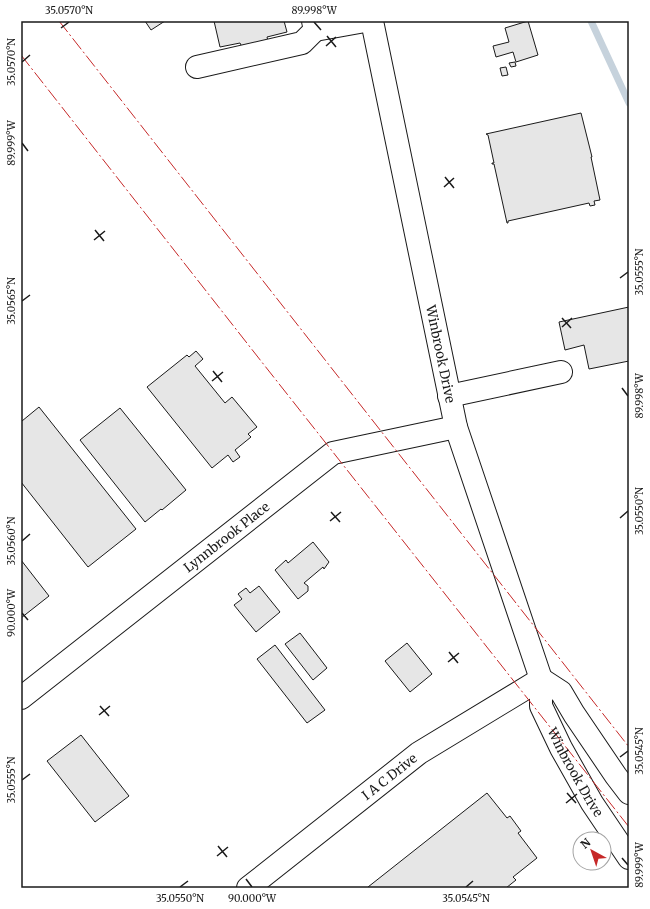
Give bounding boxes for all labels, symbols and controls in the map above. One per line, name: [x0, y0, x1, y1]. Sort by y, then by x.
text: 35.0570°N: [45, 4, 93, 17]
text: 89.998°W: [291, 4, 338, 17]
text: 35.0570°N: [5, 38, 18, 86]
text: 89.999°W: [5, 119, 18, 166]
text: 35.0555°N: [633, 248, 646, 296]
text: 35.0565°N: [5, 277, 18, 325]
street label: Winbrook Drive: [422, 303, 459, 405]
text: 89.998°W: [633, 372, 646, 419]
text: 35.0550°N: [633, 487, 646, 535]
street label: Lynnbrook Place: [180, 498, 273, 576]
text: 35.0560°N: [5, 516, 18, 565]
text: 90.000°W: [5, 588, 18, 637]
street label: Winbrook Drive: [544, 724, 607, 820]
text: 35.0545°N: [633, 727, 646, 775]
street label: I A C Drive: [358, 749, 420, 803]
text: 35.0555°N: [5, 756, 18, 804]
north arrow: [572, 831, 612, 871]
text: N: [578, 835, 594, 851]
text: 89.999°W: [633, 841, 646, 888]
text: 35.0550°N: [156, 892, 204, 905]
text: 90.000°W: [228, 892, 277, 905]
text: 35.0545°N: [442, 892, 490, 905]

